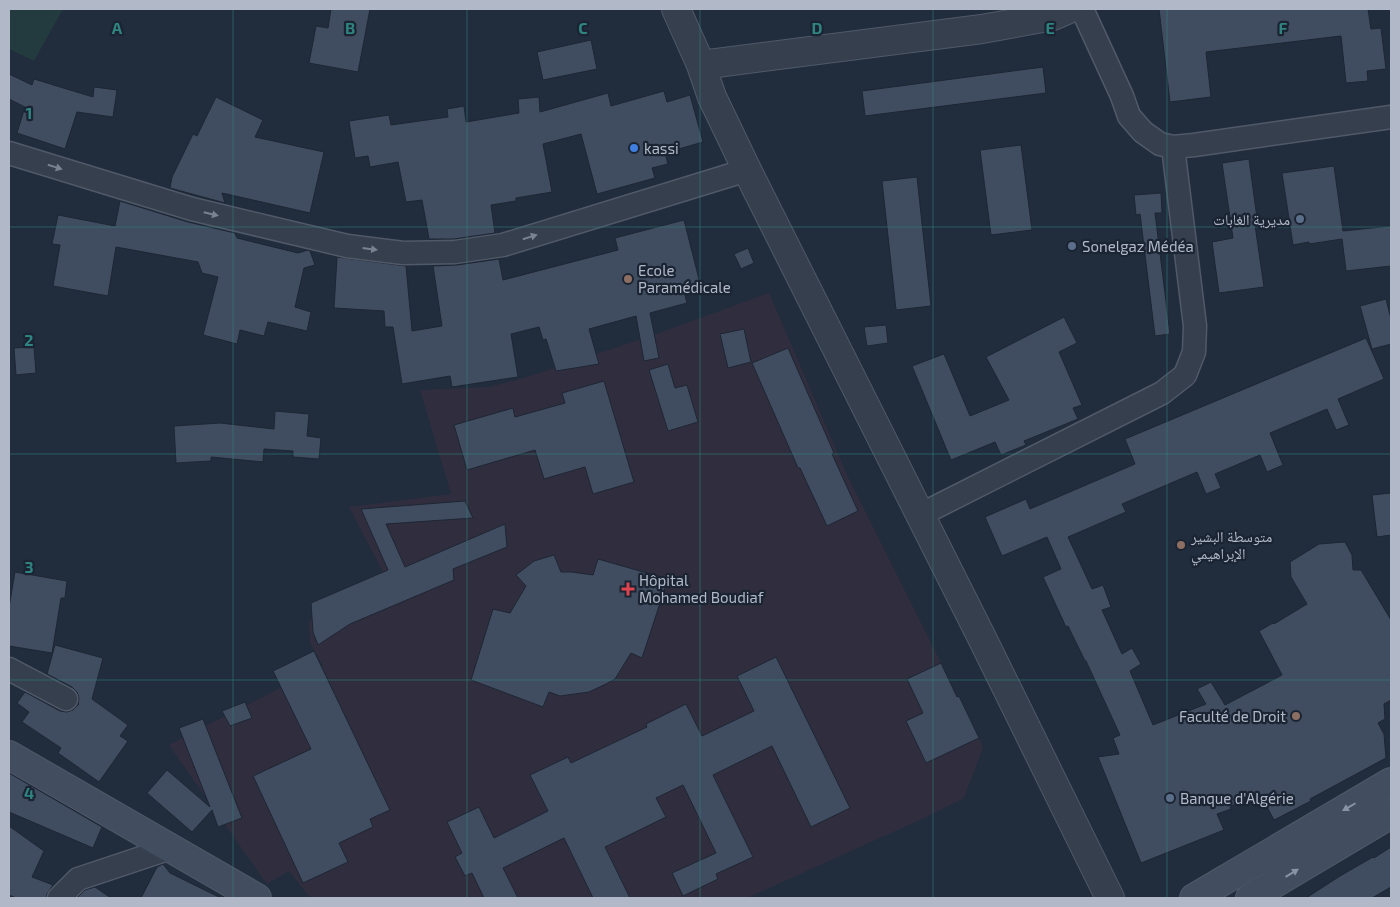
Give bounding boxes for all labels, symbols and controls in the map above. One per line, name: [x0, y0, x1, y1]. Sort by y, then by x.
text: A: [112, 18, 123, 37]
text: B: [345, 18, 355, 37]
text: C: [578, 18, 588, 37]
text: D: [812, 18, 823, 37]
text: E: [1045, 18, 1055, 37]
text: F: [1279, 18, 1288, 37]
text: 1: [26, 103, 32, 122]
place label: kassi: [644, 139, 679, 157]
marker: kassi: [628, 142, 640, 154]
one-way arrow: [48, 164, 63, 172]
one-way arrow: [204, 210, 219, 218]
place label: مديرية الغابات: [1213, 210, 1290, 229]
marker: مديرية الغابات: [1294, 213, 1306, 225]
one-way arrow: [523, 233, 538, 241]
place label: Sonelgaz Médéa: [1082, 237, 1194, 255]
marker: Sonelgaz Médéa: [1066, 240, 1078, 252]
one-way arrow: [362, 245, 378, 253]
place label: Ecole Paramédicale: [638, 261, 731, 296]
marker: Ecole Paramédicale: [622, 273, 634, 285]
text: 2: [24, 330, 34, 349]
place label: متوسطة البشير الإبراهيمي: [1190, 527, 1272, 566]
marker: متوسطة البشير الإبراهيمي: [1175, 539, 1187, 551]
text: 3: [24, 557, 34, 576]
place label: Hôpital Mohamed Boudiaf: [639, 571, 764, 606]
marker: Hôpital Mohamed Boudiaf: [621, 582, 635, 596]
place label: Faculté de Droit: [1179, 707, 1286, 725]
marker: Faculté de Droit: [1290, 710, 1302, 722]
text: 4: [24, 783, 34, 802]
place label: Banque d'Algérie: [1180, 789, 1294, 807]
marker: Banque d'Algérie: [1164, 792, 1176, 804]
one-way arrow: [1342, 803, 1357, 811]
one-way arrow: [1286, 869, 1299, 878]

